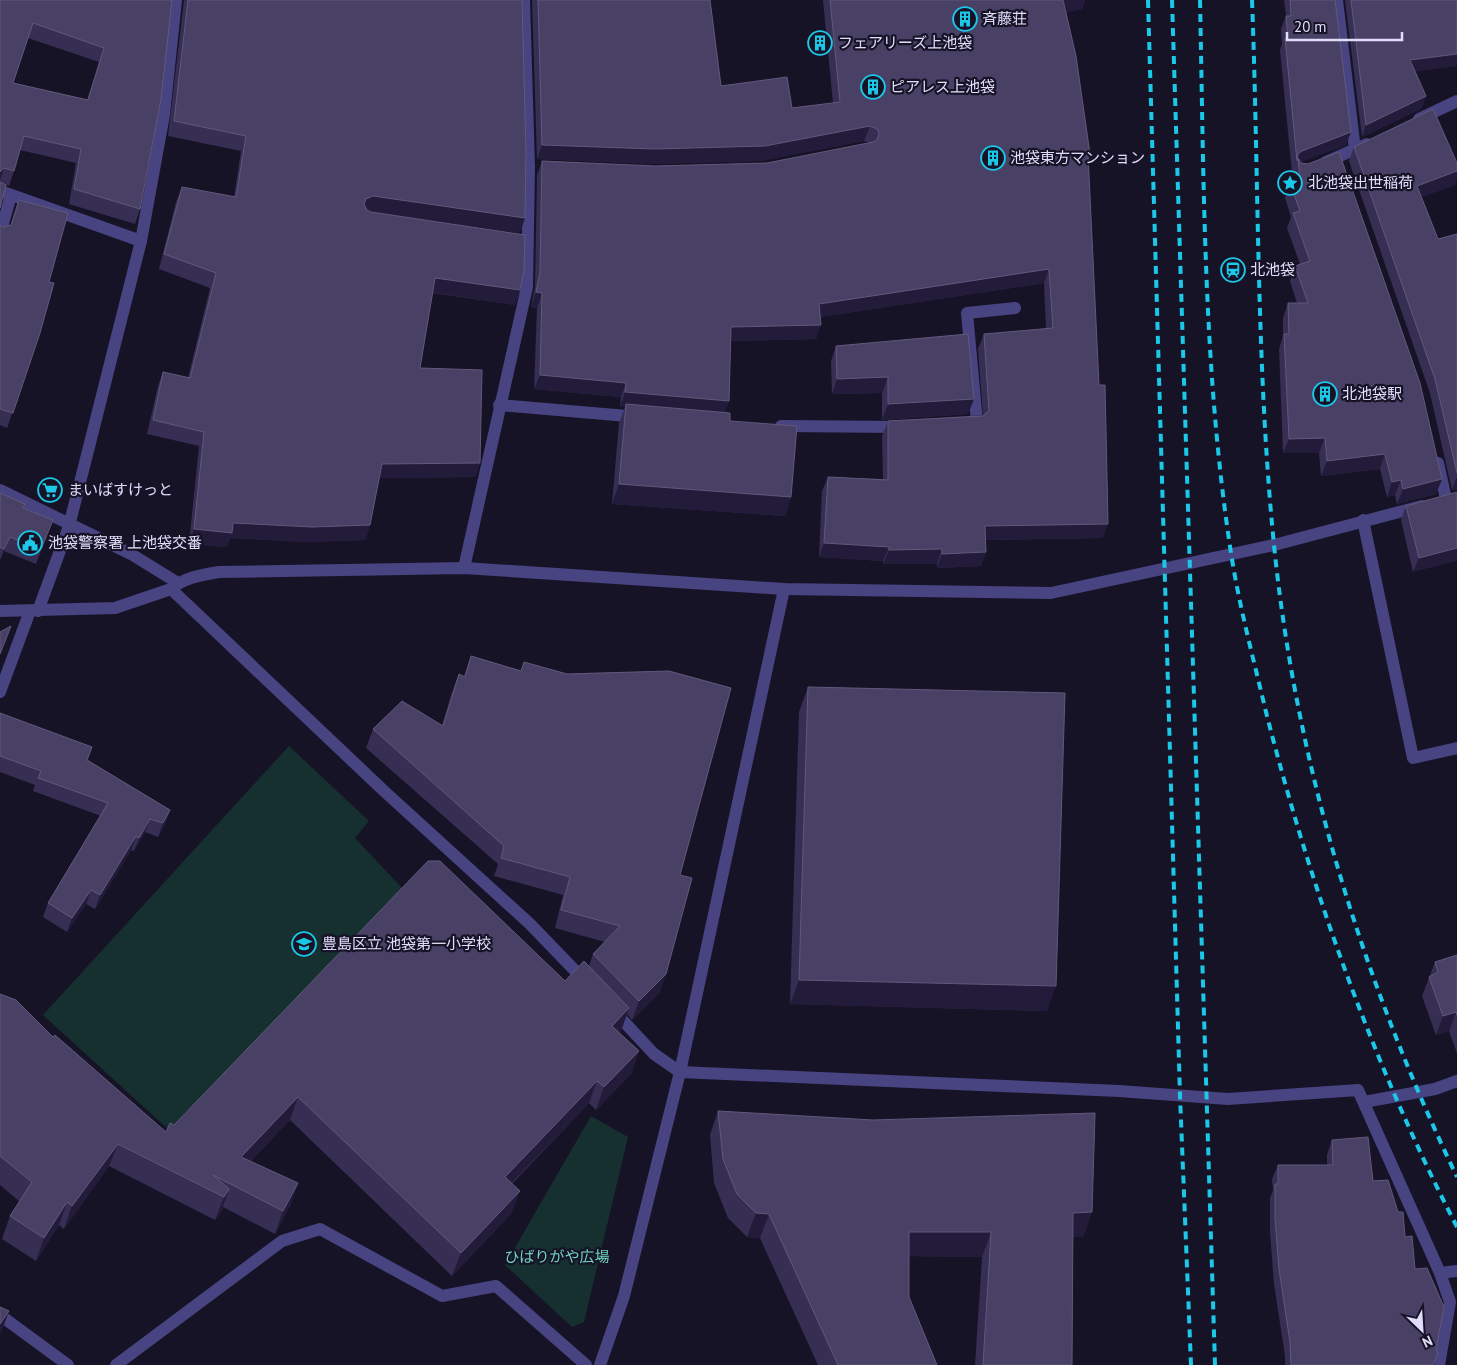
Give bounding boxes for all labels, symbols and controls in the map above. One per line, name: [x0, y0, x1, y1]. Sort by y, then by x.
building icon: 斉藤荘: [952, 6, 978, 32]
place label: 斉藤荘: [982, 9, 1027, 28]
scale bar: [1287, 10, 1402, 42]
text: 20 m: [1294, 17, 1327, 36]
building icon: フェアリーズ上池袋: [807, 30, 833, 56]
place label: フェアリーズ上池袋: [838, 33, 972, 52]
building icon: ピアレス上池袋: [860, 74, 886, 100]
place label: ピアレス上池袋: [890, 77, 995, 96]
building icon: 池袋東方マンション: [980, 145, 1006, 171]
place label: 池袋東方マンション: [1010, 148, 1145, 167]
place icon: 北池袋出世稲荷: [1277, 170, 1303, 196]
place label: 北池袋出世稲荷: [1308, 173, 1413, 192]
station icon: 北池袋: [1220, 257, 1246, 283]
place label: 北池袋: [1250, 260, 1295, 279]
building icon: 北池袋駅: [1312, 381, 1338, 407]
place label: 北池袋駅: [1342, 384, 1402, 403]
supermarket icon: まいばすけっと: [37, 477, 63, 503]
place label: まいばすけっと: [68, 480, 173, 499]
public building icon: 池袋警察署 上池袋交番: [17, 530, 43, 556]
place label: 池袋警察署 上池袋交番: [48, 533, 202, 552]
school or university icon: 豊島区立 池袋第一小学校: [291, 931, 317, 957]
place label: 豊島区立 池袋第一小学校: [322, 934, 491, 953]
park label: ひばりがや広場: [504, 1247, 610, 1266]
north arrow: [1397, 1305, 1447, 1355]
text: N: [1420, 1332, 1435, 1352]

